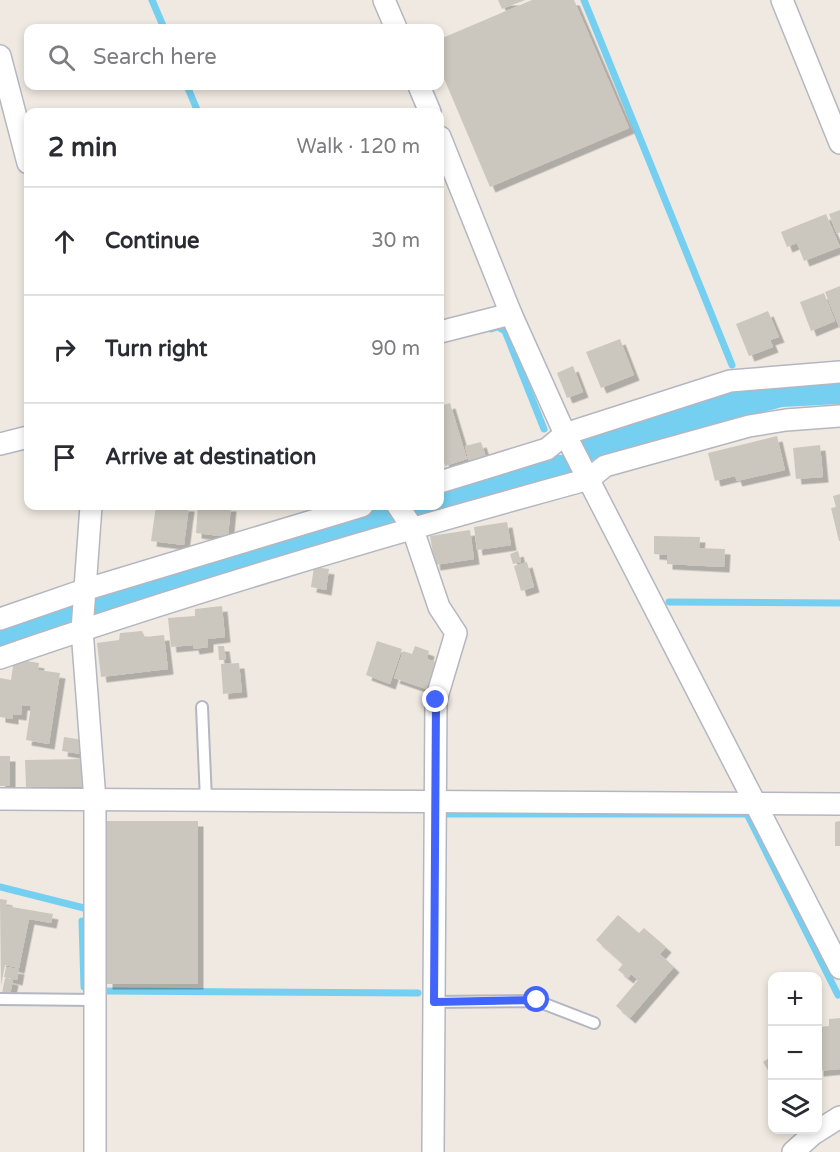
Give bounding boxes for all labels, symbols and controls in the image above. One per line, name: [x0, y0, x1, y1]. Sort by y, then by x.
search box: [24, 24, 444, 90]
icon: search: [45, 41, 78, 74]
text: Search here: [93, 44, 217, 70]
text: 2 min: [48, 132, 117, 163]
text: Walk · 120 m: [297, 135, 420, 159]
icon: ahead: [48, 225, 81, 258]
text: Continue: [105, 228, 200, 254]
text: 30 m: [371, 229, 420, 253]
icon: right: [48, 333, 81, 366]
text: Turn right: [105, 336, 207, 362]
text: 90 m: [371, 337, 420, 361]
icon: arrive: [48, 441, 81, 474]
text: Arrive at destination: [105, 444, 316, 470]
route end: [422, 686, 448, 712]
map controls: [768, 972, 822, 1134]
button: +: [768, 972, 822, 1026]
route start: [523, 986, 549, 1012]
button: −: [768, 1026, 822, 1080]
button: layers: [768, 1080, 822, 1134]

